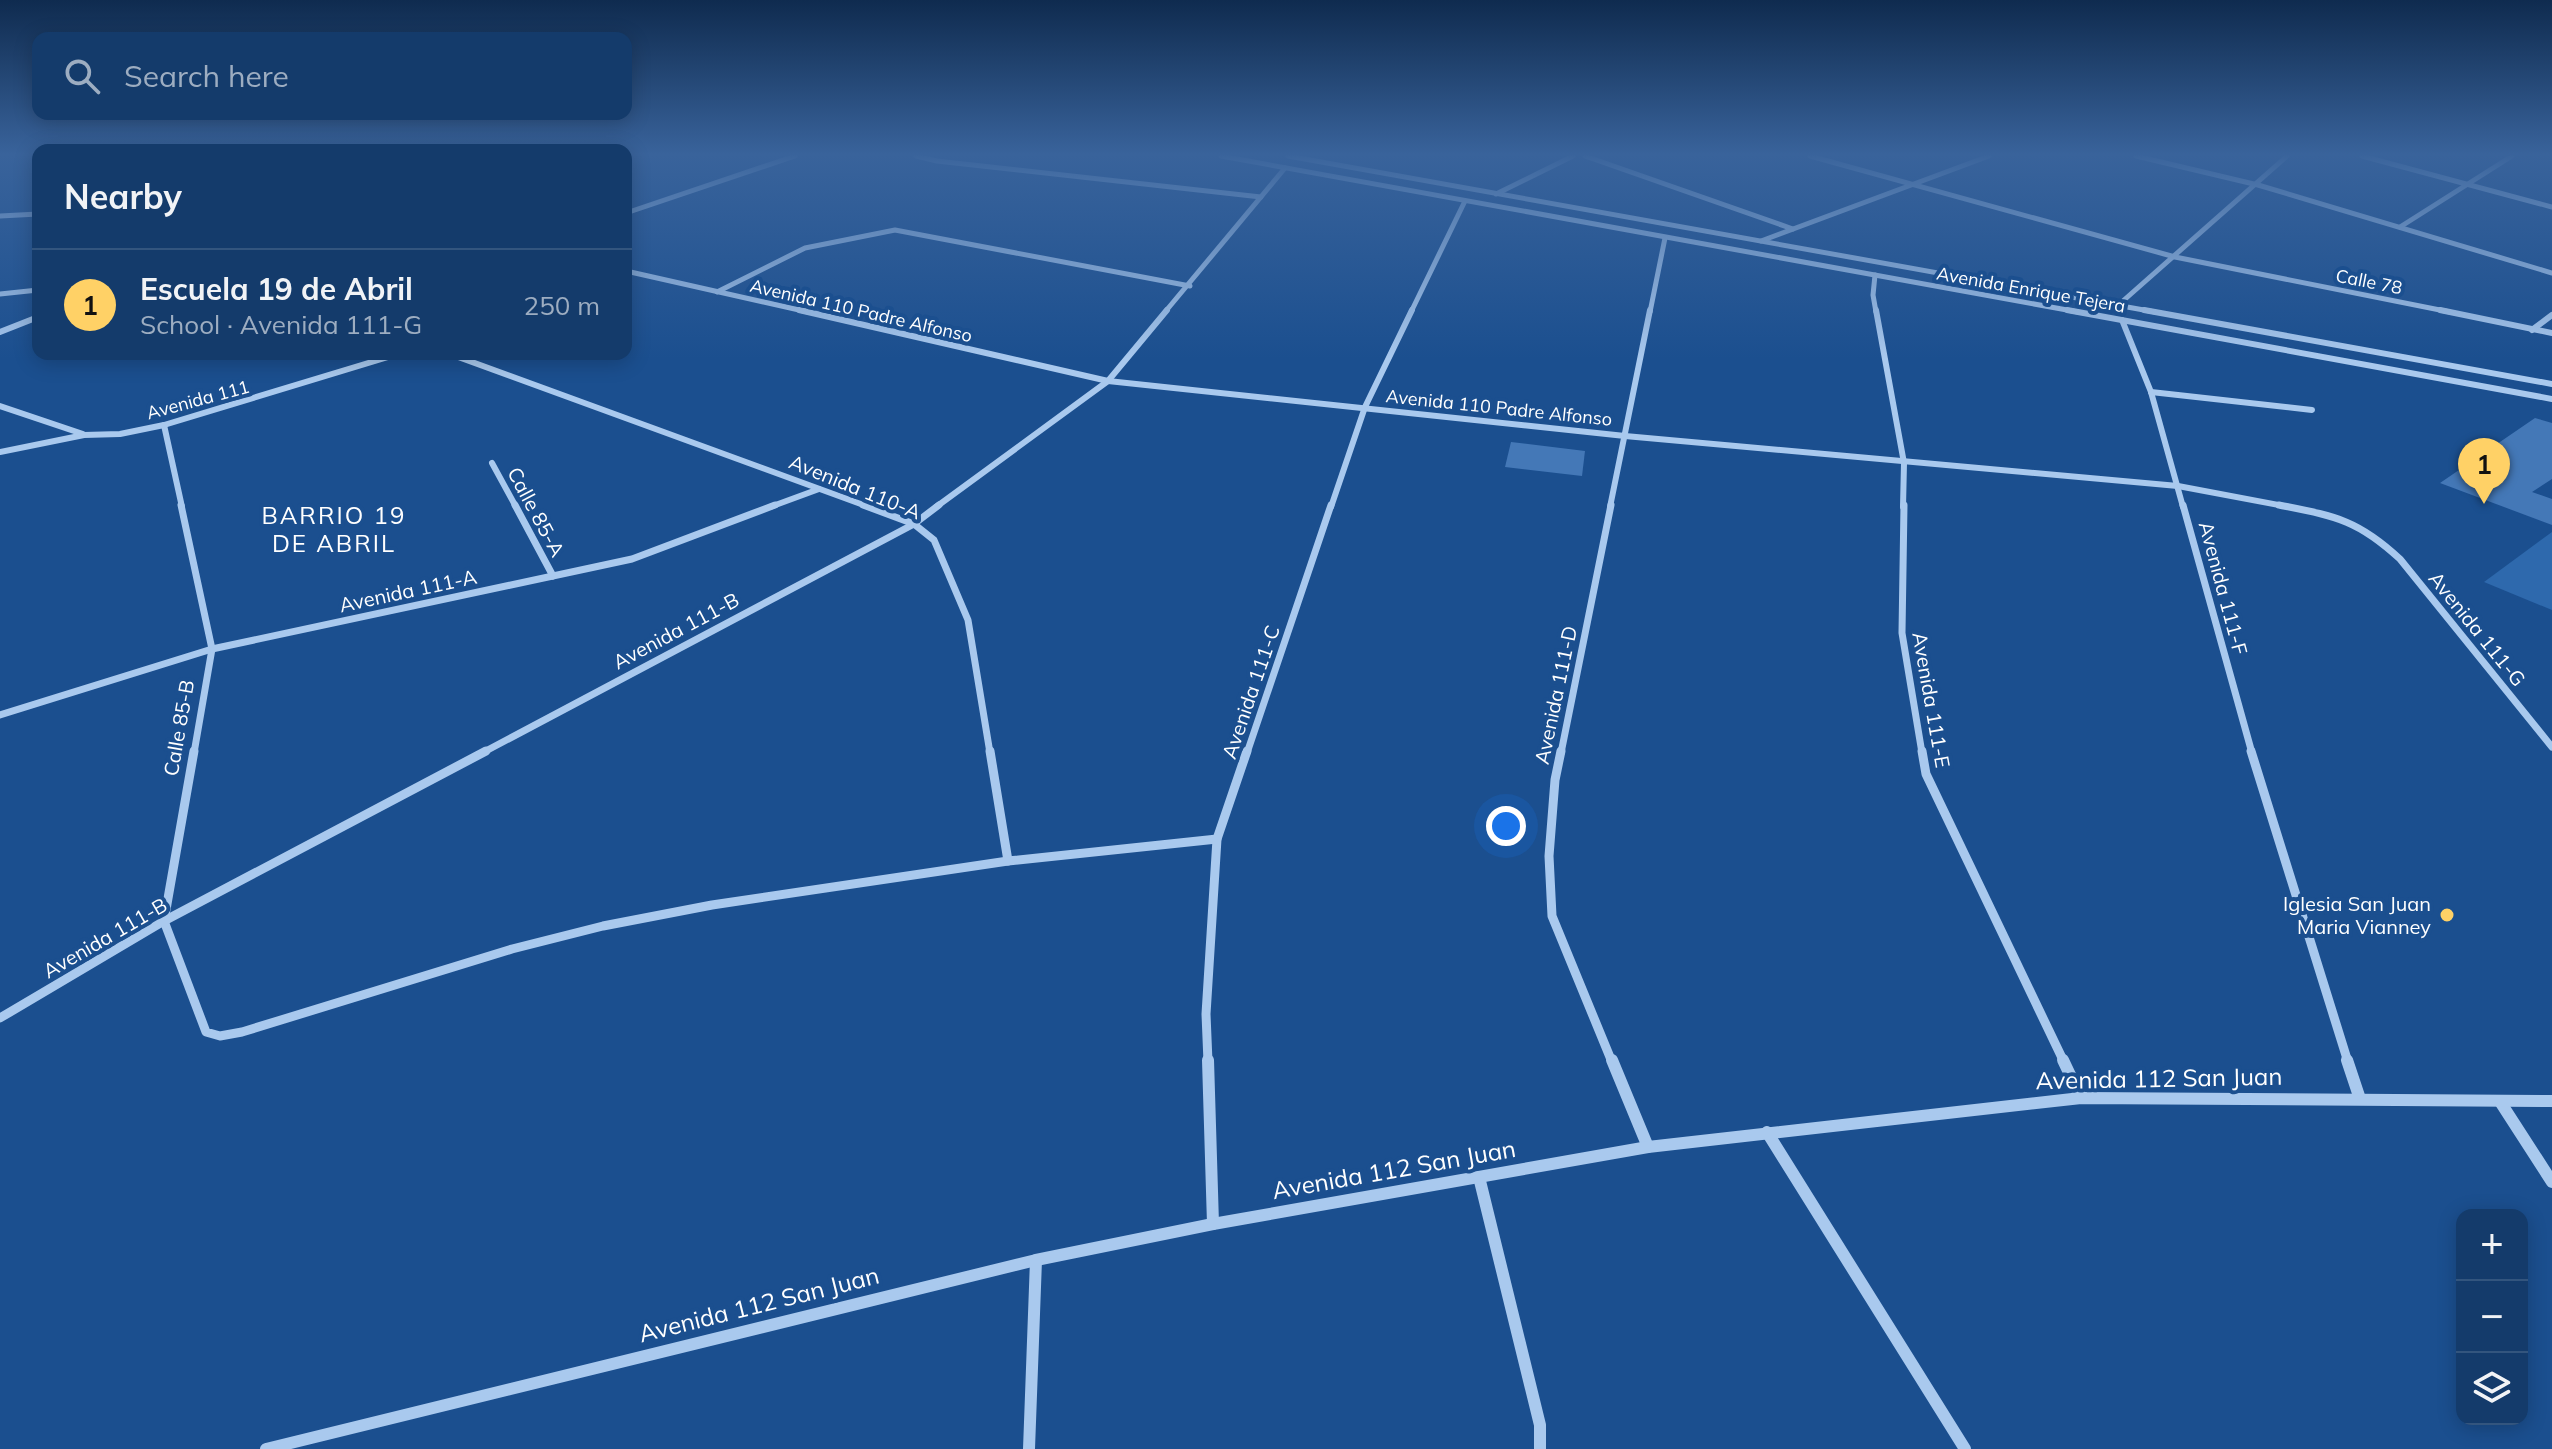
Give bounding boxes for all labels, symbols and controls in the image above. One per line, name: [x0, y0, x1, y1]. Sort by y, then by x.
search box: [32, 32, 632, 120]
icon: search: [60, 54, 104, 98]
text: Search here: [124, 57, 289, 95]
text: Nearby: [64, 175, 182, 218]
street label: Avenida Enrique Tejera: [1935, 262, 2127, 317]
street label: Calle 78: [2334, 264, 2404, 299]
text: Escuela 19 de Abril: [140, 270, 413, 308]
street label: Avenida 110 Padre Alfonso: [748, 274, 974, 347]
text: 1: [82, 289, 98, 322]
text: 250 m: [524, 289, 600, 322]
text: School · Avenida 111-G: [140, 308, 422, 341]
street label: Avenida 111: [144, 375, 252, 424]
street label: Avenida 110 Padre Alfonso: [1385, 384, 1613, 431]
pin: 1: [2458, 438, 2510, 504]
street label: Avenida 110-A: [786, 449, 925, 524]
street label: Calle 85-A: [502, 463, 571, 561]
district label: BARRIO 19 DE ABRIL: [262, 500, 406, 558]
street label: Avenida 111-F: [2194, 518, 2253, 657]
street label: Avenida 111-A: [337, 564, 479, 617]
street label: Avenida 111-G: [2423, 566, 2531, 691]
street label: Avenida 111-B: [608, 587, 743, 674]
street label: Avenida 111-C: [1216, 622, 1285, 762]
street label: Avenida 111-D: [1529, 623, 1582, 766]
street label: Avenida 111-E: [1907, 630, 1956, 770]
street label: Calle 85-B: [158, 678, 199, 778]
your location: [1486, 806, 1526, 846]
place label: Iglesia San Juan Maria Vianney: [2283, 891, 2431, 939]
street label: Avenida 111-B: [38, 892, 171, 983]
marker: Iglesia San Juan Maria Vianney: [2438, 906, 2456, 924]
street label: Avenida 112 San Juan: [2035, 1061, 2283, 1095]
street label: Avenida 112 San Juan: [1270, 1133, 1518, 1205]
map controls: [2456, 1209, 2528, 1425]
button: +: [2456, 1209, 2528, 1281]
street label: Avenida 112 San Juan: [635, 1260, 882, 1348]
button: −: [2456, 1281, 2528, 1353]
button: layers: [2456, 1353, 2528, 1425]

